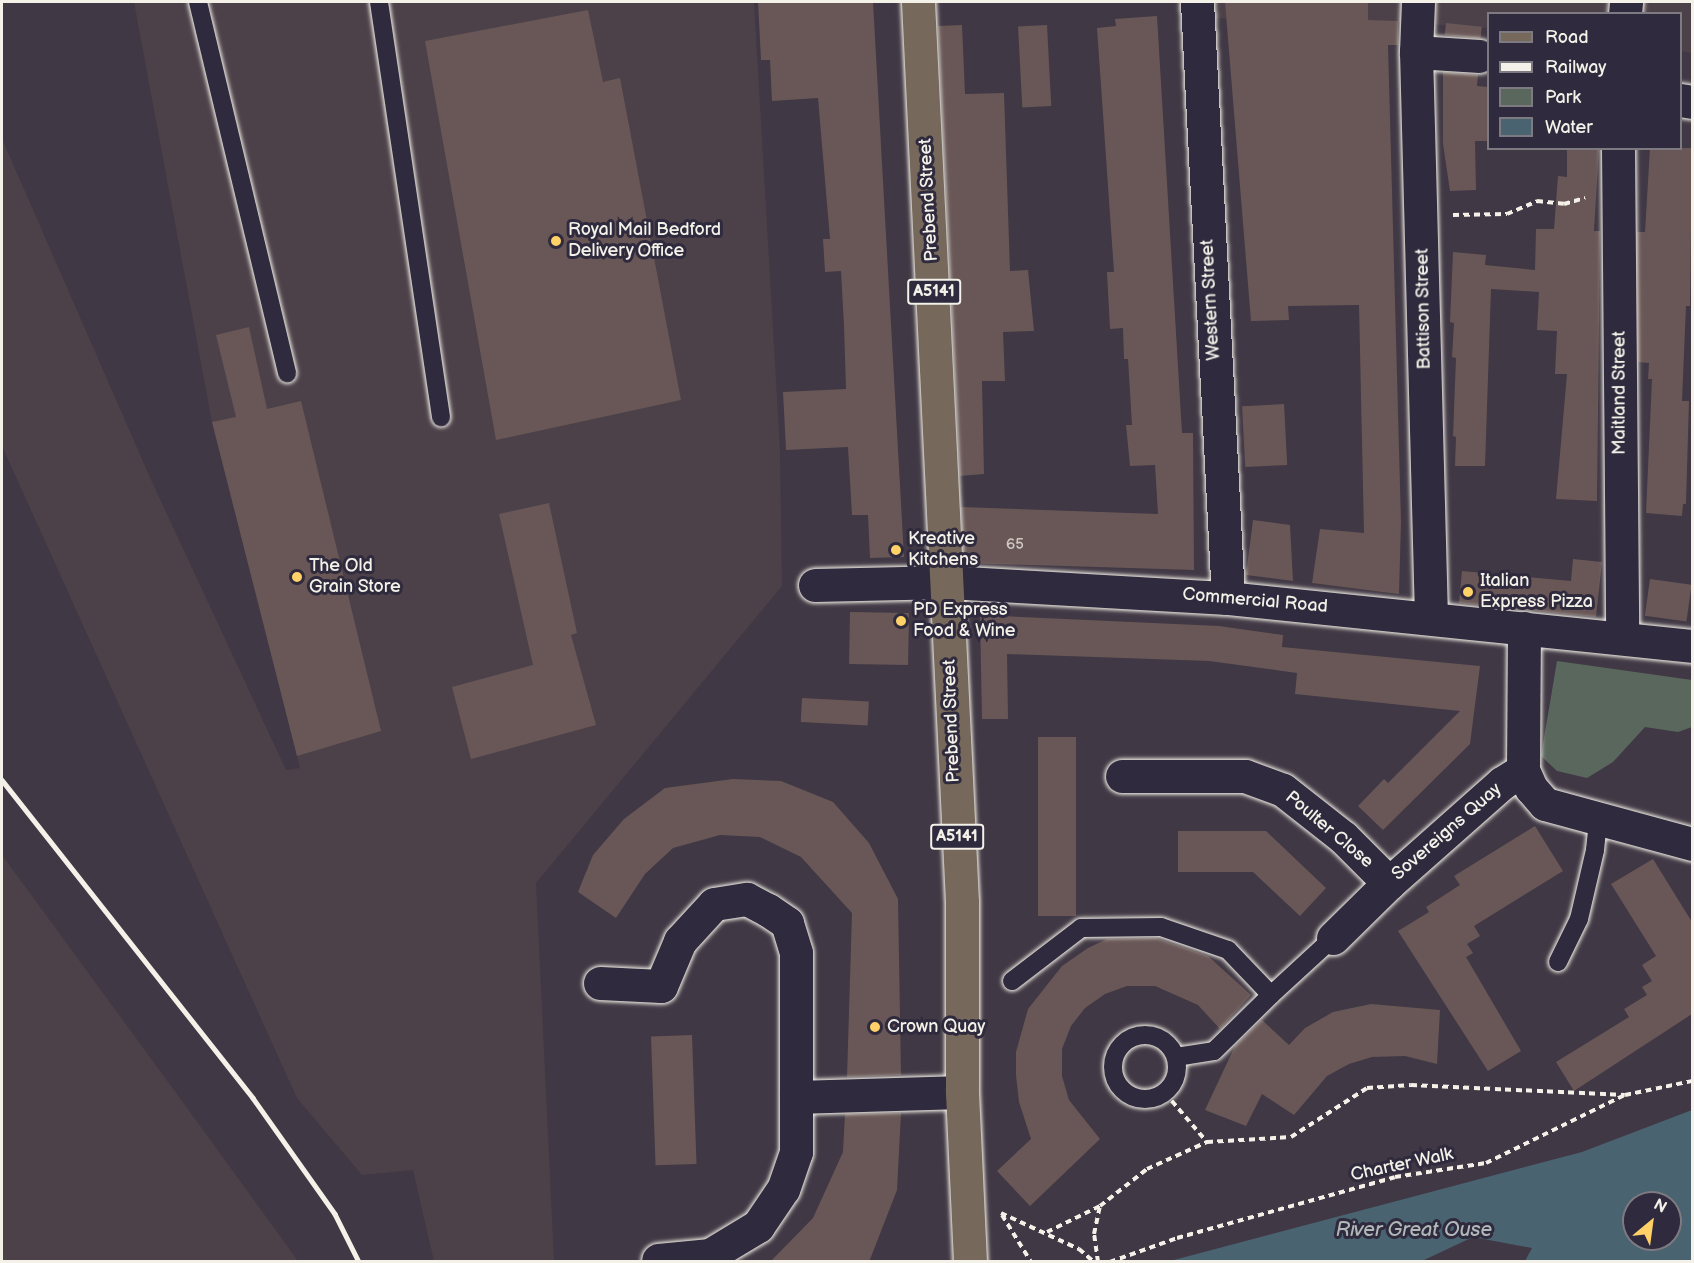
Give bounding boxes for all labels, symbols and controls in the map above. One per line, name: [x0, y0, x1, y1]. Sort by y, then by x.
legend: [1487, 12, 1682, 150]
text: Road: [1545, 27, 1589, 48]
text: Railway: [1545, 57, 1607, 78]
text: Park: [1545, 87, 1581, 108]
text: Water: [1545, 117, 1593, 138]
street label: Prebend Street: [915, 138, 943, 262]
place label: Royal Mail Bedford Delivery Office: [568, 220, 721, 262]
marker: Royal Mail Bedford Delivery Office: [549, 234, 563, 248]
street label: Western Street: [1197, 239, 1225, 361]
street label: Battison Street: [1412, 248, 1436, 370]
road number: A5141: [907, 279, 961, 305]
street label: Maitland Street: [1609, 331, 1631, 455]
place label: Kreative Kitchens: [908, 529, 978, 572]
house number: 65: [1006, 536, 1024, 554]
marker: Kreative Kitchens: [889, 543, 903, 557]
place label: The Old Grain Store: [309, 556, 401, 598]
marker: The Old Grain Store: [290, 570, 304, 584]
place label: Italian Express Pizza: [1480, 571, 1593, 614]
street label: Commercial Road: [1181, 584, 1329, 618]
marker: Italian Express Pizza: [1461, 585, 1475, 599]
place label: PD Express Food & Wine: [913, 600, 1016, 642]
marker: PD Express Food & Wine: [894, 614, 908, 628]
street label: Prebend Street: [939, 659, 965, 783]
street label: Sovereigns Quay: [1388, 779, 1506, 885]
street label: Poulter Close: [1281, 787, 1377, 873]
road number: A5141: [930, 824, 984, 850]
place label: Crown Quay: [887, 1016, 985, 1038]
marker: Crown Quay: [868, 1020, 882, 1034]
street label: Charter Walk: [1348, 1144, 1456, 1186]
north arrow: [1622, 1191, 1682, 1251]
text: N: [1650, 1195, 1670, 1218]
water label: River Great Ouse: [1336, 1218, 1492, 1242]

